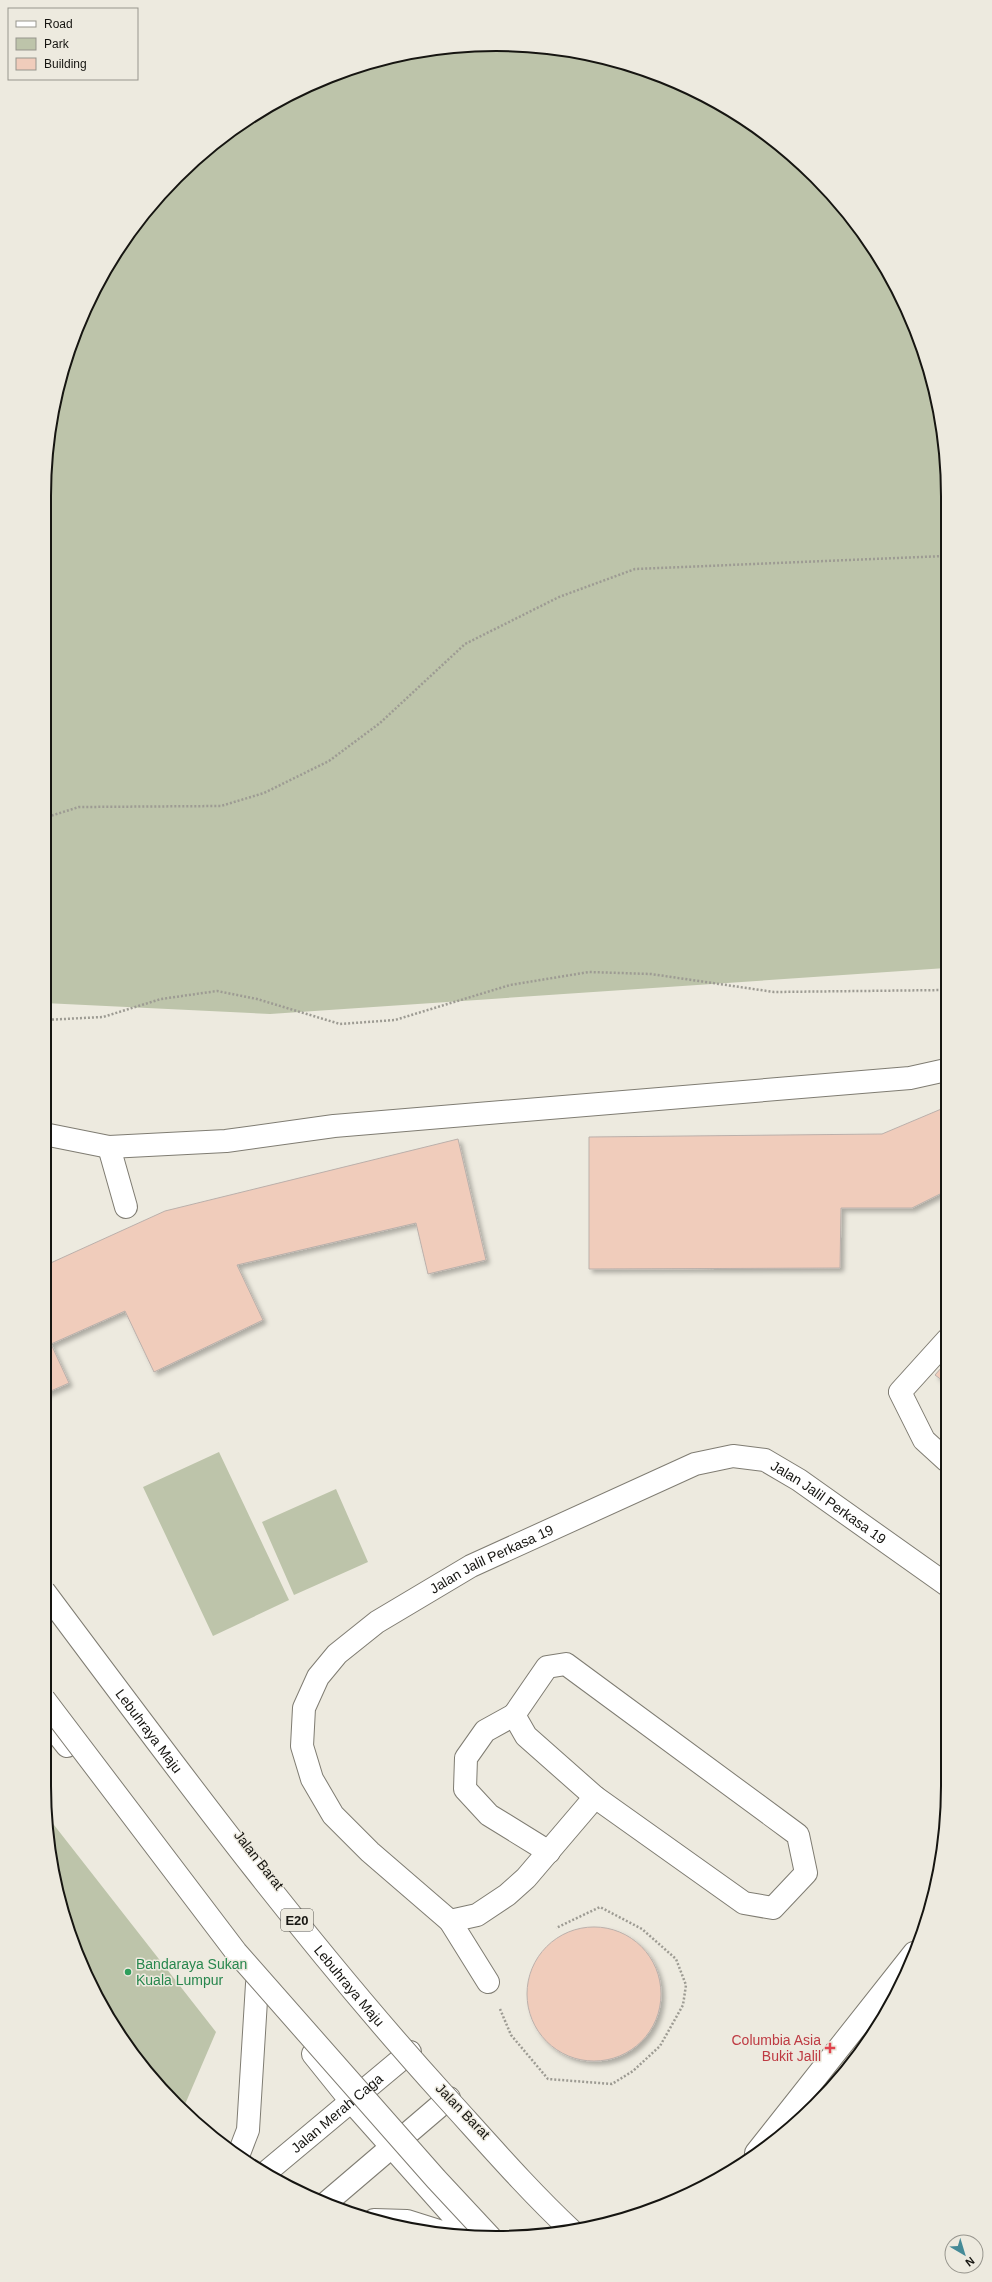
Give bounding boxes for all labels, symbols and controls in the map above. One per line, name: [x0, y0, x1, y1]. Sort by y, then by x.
legend: [8, 8, 138, 80]
text: Road: [44, 17, 73, 31]
text: Park: [44, 37, 70, 51]
text: Building: [44, 57, 87, 71]
street label: Jalan Jalil Perkasa 19: [768, 1457, 889, 1547]
street label: Jalan Jalil Perkasa 19: [427, 1521, 556, 1597]
street label: Lebuhraya Maju: [112, 1686, 186, 1776]
street label: Jalan Barat: [231, 1827, 287, 1893]
road number: E20: [281, 1909, 313, 1931]
street label: Lebuhraya Maju: [311, 1942, 388, 2029]
place label: Bandaraya Sukan Kuala Lumpur: [136, 1956, 247, 1988]
marker: Bandaraya Sukan Kuala Lumpur: [123, 1967, 133, 1977]
place label: Columbia Asia Bukit Jalil: [732, 2032, 821, 2064]
marker: Columbia Asia Bukit Jalil: [824, 2042, 836, 2054]
street label: Jalan Merah Caga: [288, 2070, 386, 2156]
street label: Jalan Barat: [433, 2080, 493, 2142]
north arrow: [944, 2234, 984, 2274]
text: N: [963, 2255, 977, 2269]

